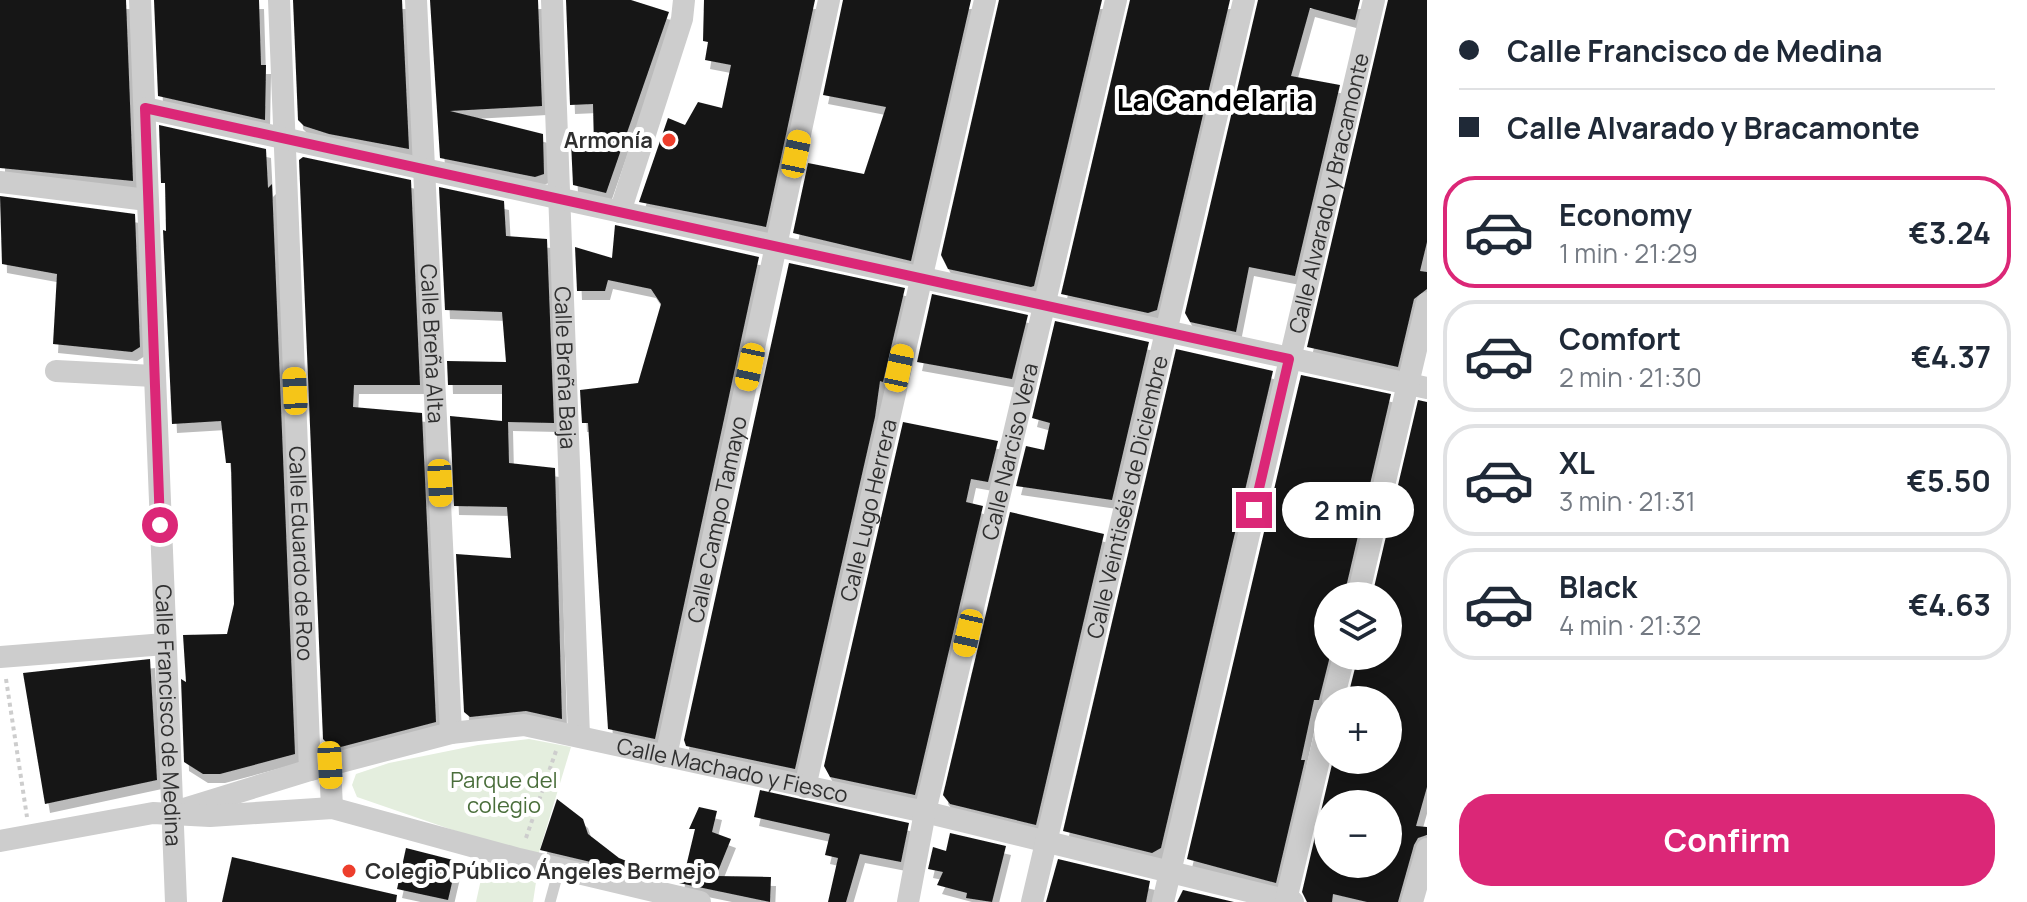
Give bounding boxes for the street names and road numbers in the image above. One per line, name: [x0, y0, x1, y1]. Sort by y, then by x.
street label: Calle Alvarado y Bracamonte: [1282, 50, 1376, 336]
street label: Calle Breña Alta: [414, 263, 451, 424]
street label: Calle Breña Baja: [548, 286, 583, 450]
street label: Calle Veintiséis de Diciembre: [1079, 352, 1175, 642]
street label: Calle Narciso Vera: [974, 360, 1045, 543]
street label: Calle Campo Tamayo: [680, 413, 754, 626]
street label: Calle Lugo Herrera: [833, 416, 904, 604]
street label: Calle Eduardo de Roo: [282, 446, 321, 661]
street label: Calle Francisco de Medina: [148, 584, 189, 847]
street label: Calle Machado y Fiesco: [614, 731, 851, 810]

